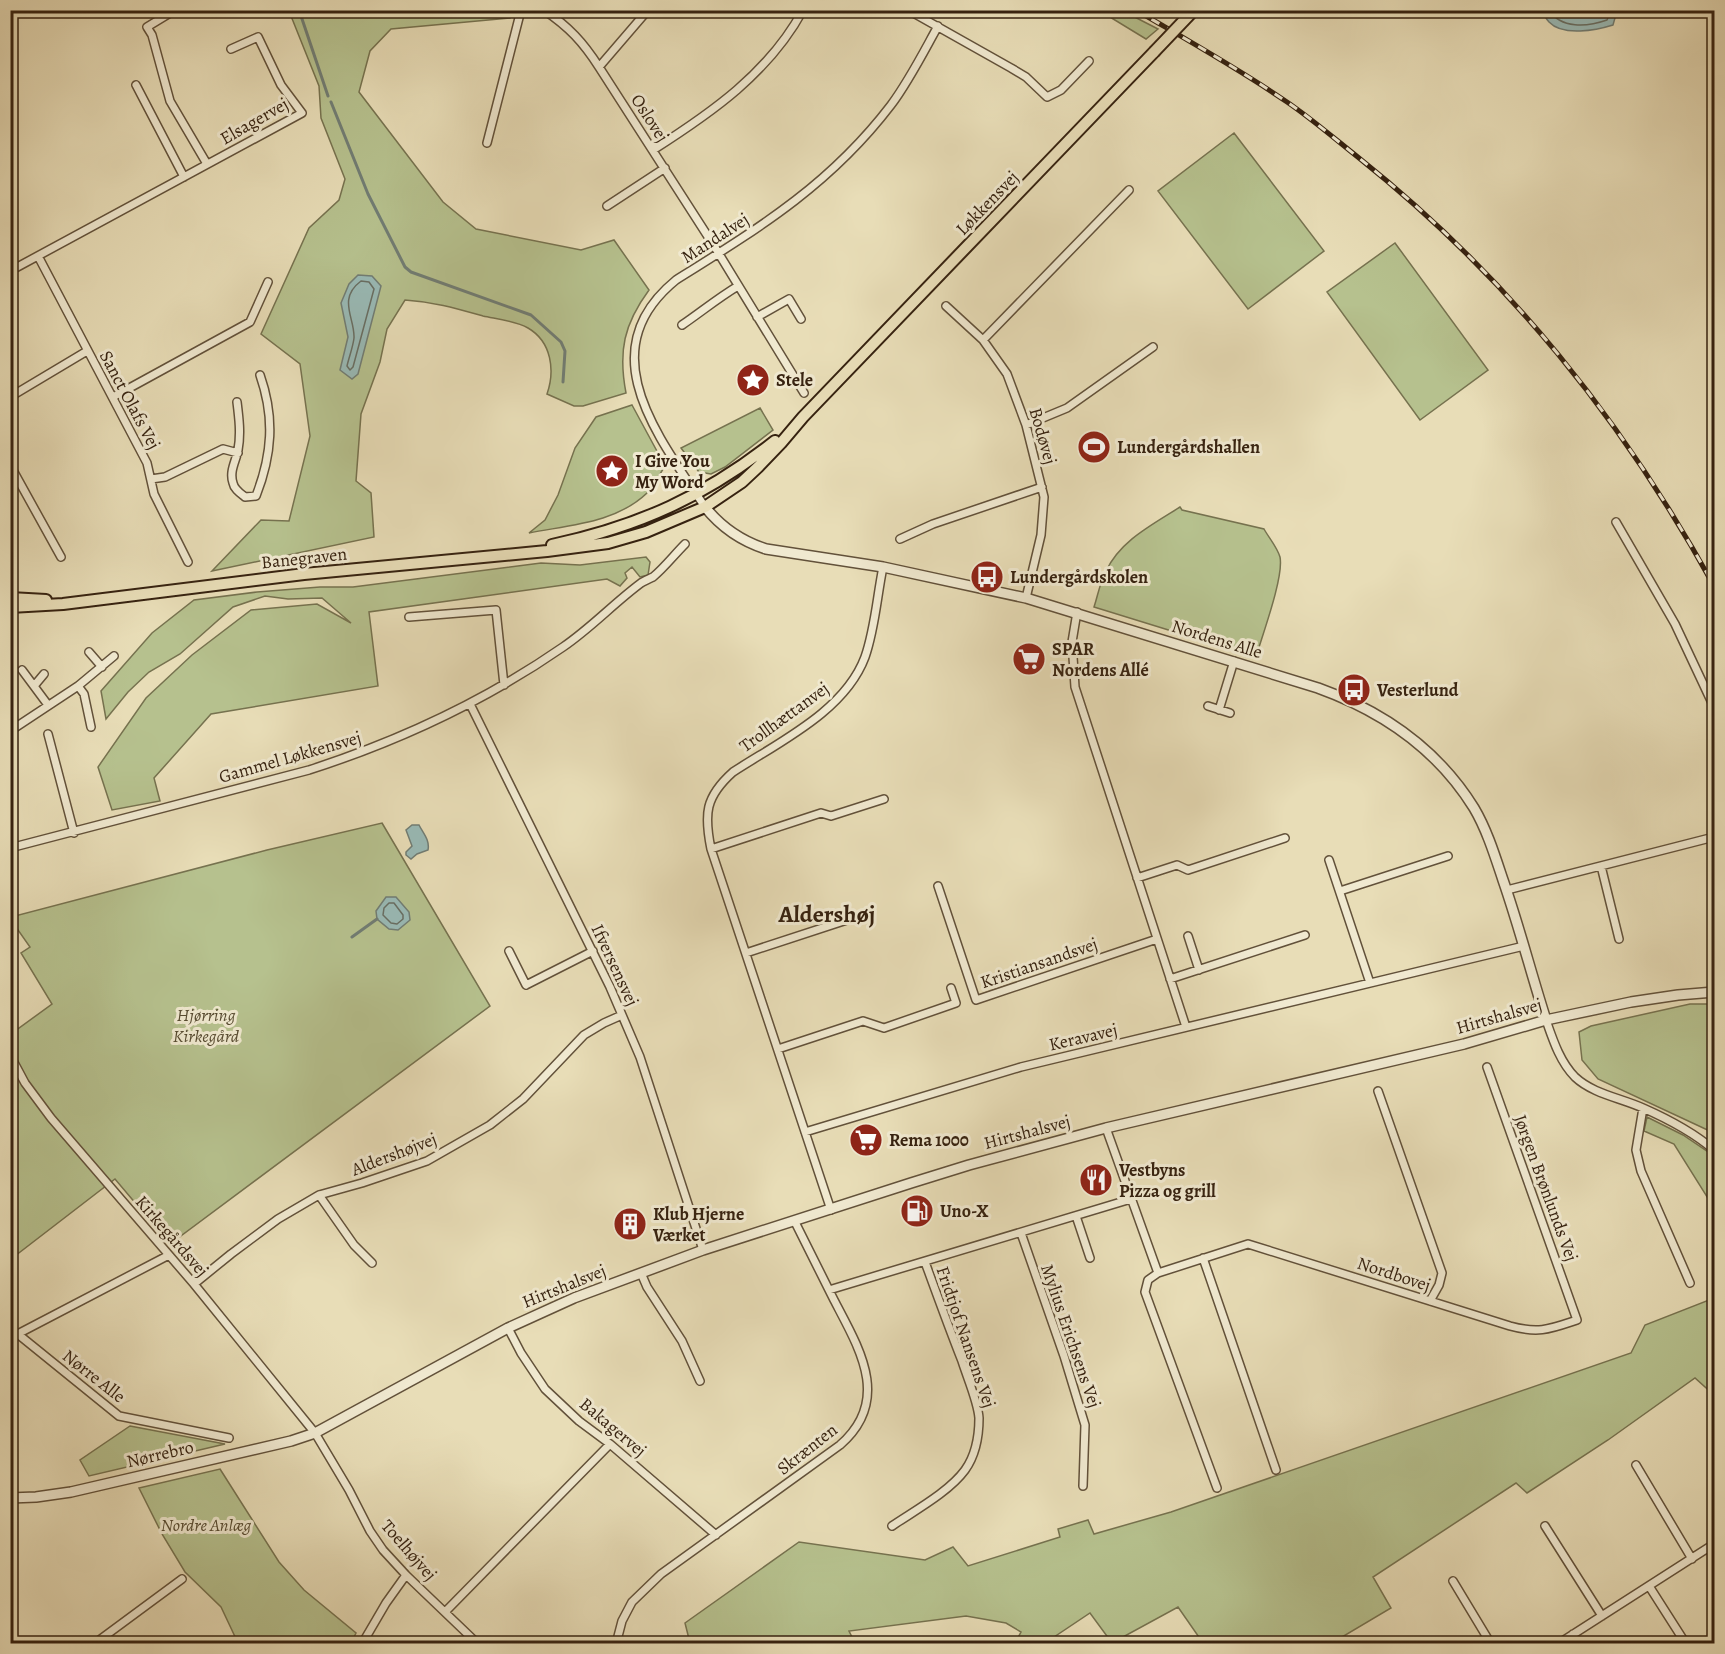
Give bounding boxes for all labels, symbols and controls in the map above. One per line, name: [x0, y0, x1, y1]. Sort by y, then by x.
street label: Oslovej: [625, 89, 675, 147]
street label: Elsagervej: [215, 92, 293, 150]
street label: Løkkensvej: [950, 166, 1024, 240]
street label: Mandalvej: [677, 207, 753, 269]
street label: Sanct Olafs Vej: [94, 346, 166, 454]
place icon: Stele: [735, 362, 771, 398]
place label: Stele: [776, 368, 813, 392]
street label: Bodøvej: [1023, 405, 1063, 467]
sports icon: Lundergårdshallen: [1076, 429, 1112, 465]
place label: Lundergårdshallen: [1117, 435, 1260, 459]
place label: I Give You My Word: [635, 449, 710, 494]
place icon: I Give You My Word: [594, 453, 630, 489]
street label: Banegraven: [260, 542, 348, 574]
bus stop icon: Lundergårdskolen: [969, 559, 1005, 595]
place label: Lundergårdskolen: [1010, 565, 1148, 589]
street label: Nordens Alle: [1169, 614, 1265, 664]
place label: SPAR Nordens Allé: [1052, 637, 1149, 682]
supermarket icon: SPAR Nordens Allé: [1011, 641, 1047, 677]
bus stop icon: Vesterlund: [1336, 672, 1372, 708]
street label: Trollhættanvej: [734, 676, 834, 758]
place label: Vesterlund: [1376, 678, 1459, 702]
street label: Gammel Løkkensvej: [216, 725, 364, 789]
district label: Aldershøj: [778, 898, 875, 930]
street label: Ifversensvej: [586, 920, 644, 1010]
street label: Kristiansandsvej: [977, 932, 1101, 994]
street label: Hirtshalsvej: [1453, 992, 1545, 1040]
park label: Hjørring Kirkegård: [173, 1003, 240, 1048]
street label: Keravavej: [1046, 1017, 1120, 1057]
street label: Hirtshalsvej: [981, 1109, 1073, 1155]
street label: Jørgen Brønlunds Vej: [1508, 1111, 1584, 1265]
supermarket icon: Rema 1000: [848, 1122, 884, 1158]
street label: Aldershøjvej: [347, 1127, 440, 1182]
place label: Rema 1000: [889, 1128, 969, 1152]
place label: Vestbyns Pizza og grill: [1118, 1158, 1216, 1203]
restaurant icon: Vestbyns Pizza og grill: [1078, 1162, 1114, 1198]
street label: Kirkegårdsvej: [130, 1190, 214, 1282]
fuel station icon: Uno-X: [899, 1193, 935, 1229]
place label: Uno-X: [940, 1199, 989, 1223]
place label: Klub Hjerne Værket: [652, 1202, 744, 1247]
building icon: Klub Hjerne Værket: [612, 1206, 648, 1242]
street label: Nordbovej: [1354, 1251, 1434, 1297]
street label: Hirtshalsvej: [518, 1258, 610, 1314]
street label: Mylius Erichsens Vej: [1035, 1261, 1107, 1411]
street label: Fridtjof Nansens Vej: [930, 1263, 1002, 1411]
street label: Nørre Alle: [58, 1344, 130, 1408]
street label: Bakagervej: [574, 1392, 652, 1462]
street label: Skrænten: [772, 1418, 842, 1480]
street label: Nørrebro: [124, 1435, 196, 1473]
park label: Nordre Anlæg: [161, 1513, 251, 1537]
street label: Toelhøjvej: [376, 1514, 442, 1586]

